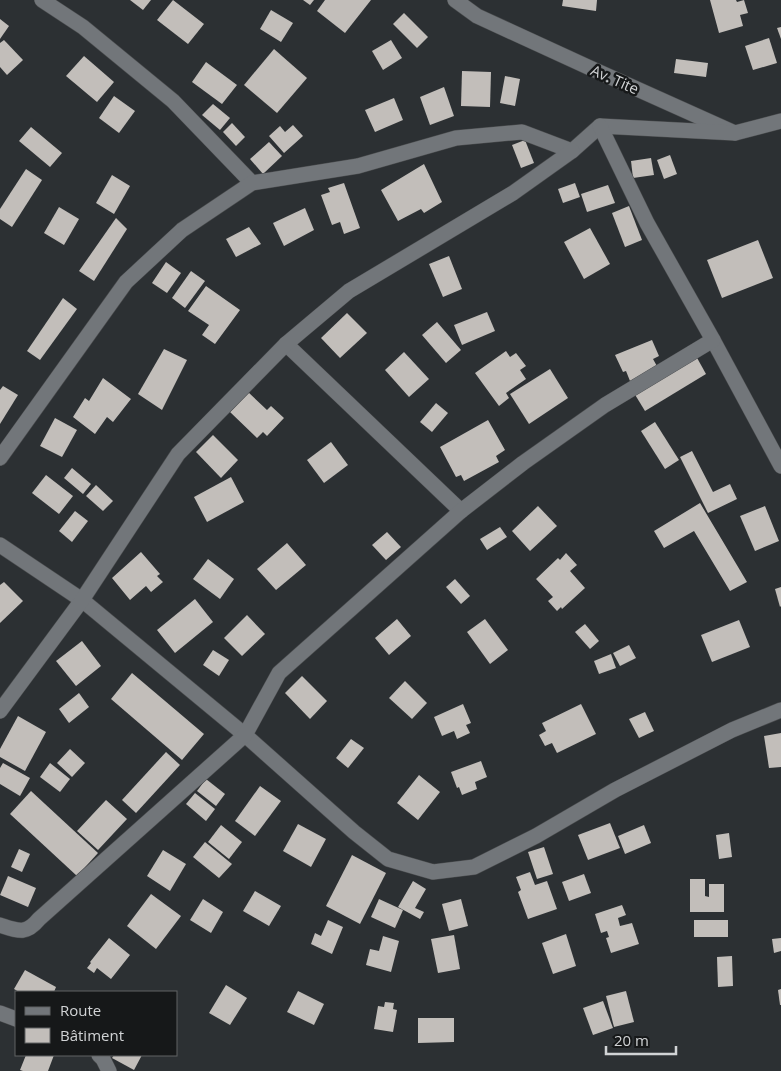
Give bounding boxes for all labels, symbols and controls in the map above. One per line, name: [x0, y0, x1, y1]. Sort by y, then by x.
street label: Av. Tite: [588, 60, 642, 98]
legend: [15, 991, 178, 1056]
text: Route: [60, 1000, 101, 1020]
scale bar: [606, 1024, 676, 1056]
text: Bâtiment: [60, 1025, 124, 1045]
text: 20 m: [614, 1030, 649, 1050]

